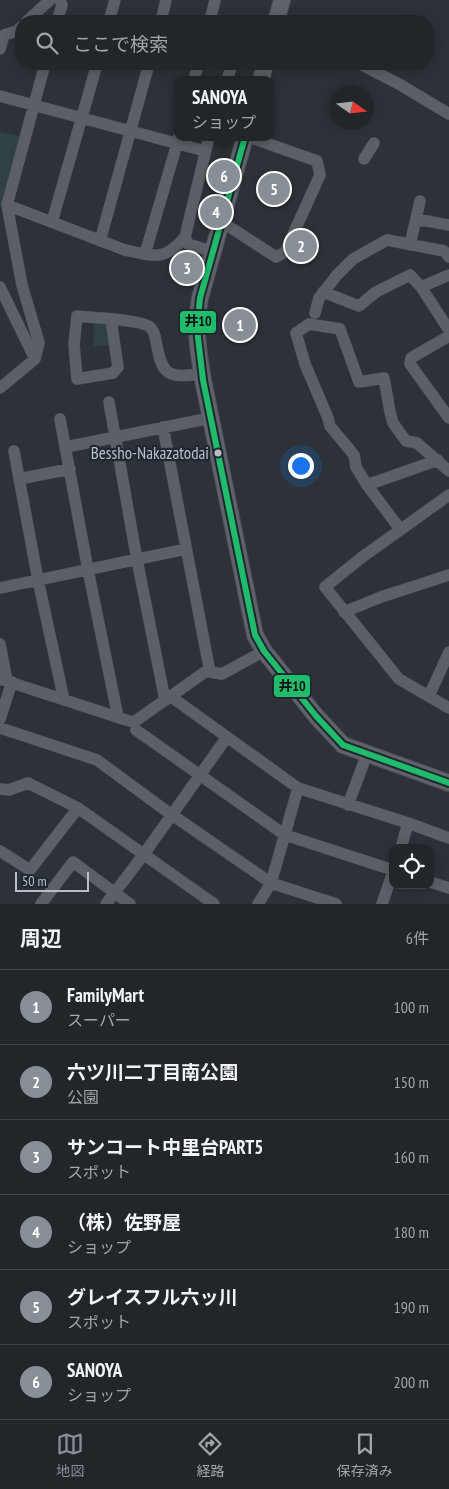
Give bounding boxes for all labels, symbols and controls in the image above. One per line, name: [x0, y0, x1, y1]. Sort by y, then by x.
search box: [15, 15, 434, 70]
icon: search: [33, 29, 61, 57]
text: ここで検索: [73, 32, 168, 56]
popup: [174, 76, 274, 141]
text: SANOYA: [192, 85, 247, 109]
north arrow: [329, 85, 374, 130]
text: ショップ: [192, 112, 256, 132]
pin: 6: [208, 157, 240, 195]
pin: 5: [258, 170, 290, 208]
pin: 4: [200, 193, 232, 231]
pin: 2: [285, 227, 317, 265]
pin: 3: [171, 249, 203, 287]
pin: 1: [224, 306, 256, 344]
line badge: 井10: [179, 310, 217, 334]
text: 井10: [184, 312, 212, 330]
place label: Bessho-Nakazatodai: [91, 442, 209, 464]
marker: Bessho-Nakazatodai: [213, 448, 223, 458]
your location: [288, 453, 314, 479]
line badge: 井10: [273, 674, 311, 698]
text: 井10: [278, 677, 306, 695]
map controls: [389, 844, 434, 889]
button: locate: [389, 844, 434, 889]
scale bar: [15, 869, 89, 892]
text: 50 m: [22, 872, 47, 890]
text: 周辺: [20, 925, 62, 952]
text: 6件: [406, 928, 429, 948]
text: FamilyMart: [67, 983, 144, 1007]
text: 1: [32, 997, 40, 1017]
text: 100 m: [394, 997, 429, 1017]
text: スーパー: [67, 1010, 131, 1030]
text: 六ツ川二丁目南公園: [67, 1060, 238, 1084]
text: 2: [32, 1072, 40, 1092]
text: 150 m: [394, 1072, 429, 1092]
text: 公園: [67, 1087, 99, 1107]
text: サンコート中里台PART5: [67, 1135, 263, 1159]
text: 3: [32, 1147, 40, 1167]
text: 160 m: [394, 1147, 429, 1167]
text: スポット: [67, 1162, 131, 1182]
text: （株）佐野屋: [67, 1210, 181, 1234]
text: 4: [32, 1222, 40, 1242]
text: 180 m: [394, 1222, 429, 1242]
text: ショップ: [67, 1237, 131, 1257]
text: グレイスフル六ッ川: [67, 1285, 237, 1309]
text: 5: [32, 1297, 40, 1317]
text: 190 m: [394, 1297, 429, 1317]
text: スポット: [67, 1312, 131, 1332]
text: SANOYA: [67, 1358, 122, 1382]
text: 6: [32, 1372, 40, 1392]
text: 200 m: [394, 1372, 429, 1392]
text: ショップ: [67, 1385, 131, 1405]
tab: 地図: [56, 1430, 84, 1480]
tab: 経路: [196, 1430, 224, 1480]
tab: 保存済み: [337, 1430, 393, 1480]

